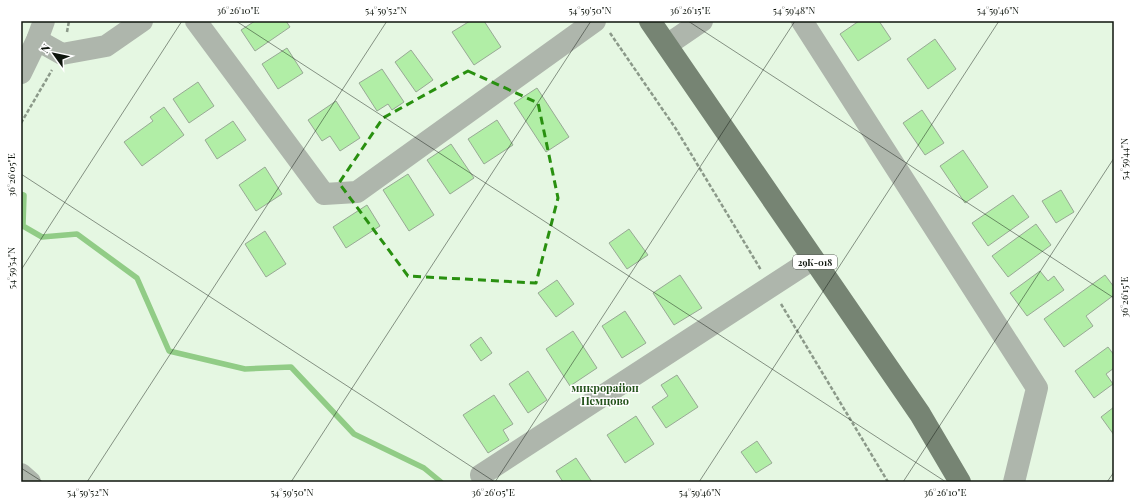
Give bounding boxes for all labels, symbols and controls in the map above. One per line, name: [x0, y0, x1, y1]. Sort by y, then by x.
text: 36°26'10"E: [216, 3, 260, 17]
text: 54°59'52"N: [365, 3, 407, 17]
text: 54°59'50"N: [568, 3, 612, 17]
text: 36°26'15"E: [669, 3, 711, 17]
text: 54°59'48"N: [773, 3, 815, 17]
text: 54°59'46"N: [977, 3, 1019, 17]
north arrow: [34, 34, 74, 74]
text: N: [37, 41, 54, 56]
text: 54°59'44"N: [1117, 138, 1131, 180]
text: 36°26'05"E: [4, 153, 18, 197]
text: 54°59'54"N: [4, 247, 18, 289]
road number: 29К-018: [793, 255, 837, 269]
text: 36°26'15"E: [1117, 276, 1131, 318]
district label: микрорайон Немцово: [571, 380, 639, 408]
text: 54°59'52"N: [67, 485, 109, 499]
text: 54°59'50"N: [270, 485, 314, 499]
text: 36°26'05"E: [471, 485, 515, 499]
text: 54°59'46"N: [679, 485, 721, 499]
text: 36°26'10"E: [923, 485, 967, 499]

